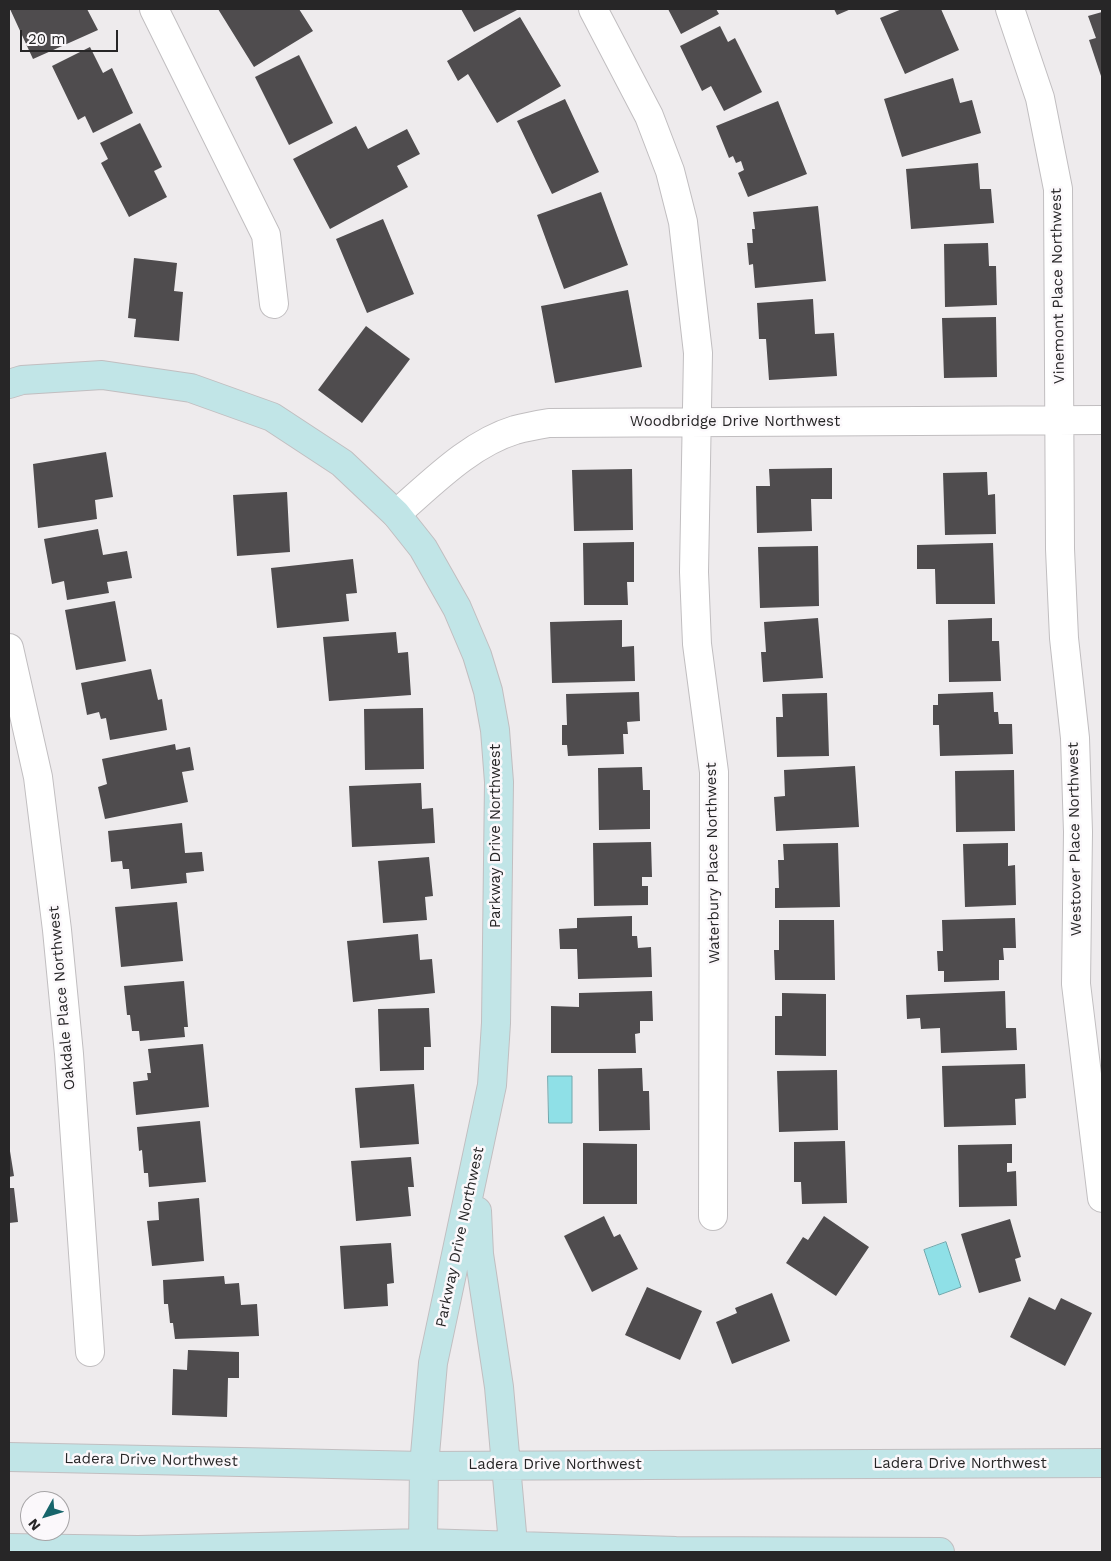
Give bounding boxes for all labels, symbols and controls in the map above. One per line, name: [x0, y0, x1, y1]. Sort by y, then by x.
scale bar: [22, 20, 120, 52]
text: 20 m: [28, 30, 66, 48]
street label: Vinemont Place Northwest: [1047, 188, 1069, 384]
street label: Woodbridge Drive Northwest: [630, 413, 840, 431]
street label: Westover Place Northwest: [1064, 742, 1086, 936]
street label: Parkway Drive Northwest: [487, 744, 505, 928]
street label: Waterbury Place Northwest: [702, 762, 724, 964]
street label: Oakdale Place Northwest: [45, 905, 79, 1091]
street label: Parkway Drive Northwest: [432, 1145, 488, 1329]
street label: Ladera Drive Northwest: [64, 1449, 238, 1471]
street label: Ladera Drive Northwest: [873, 1455, 1047, 1473]
street label: Ladera Drive Northwest: [468, 1456, 642, 1474]
north arrow: [20, 1491, 70, 1541]
text: N: [25, 1516, 44, 1534]

